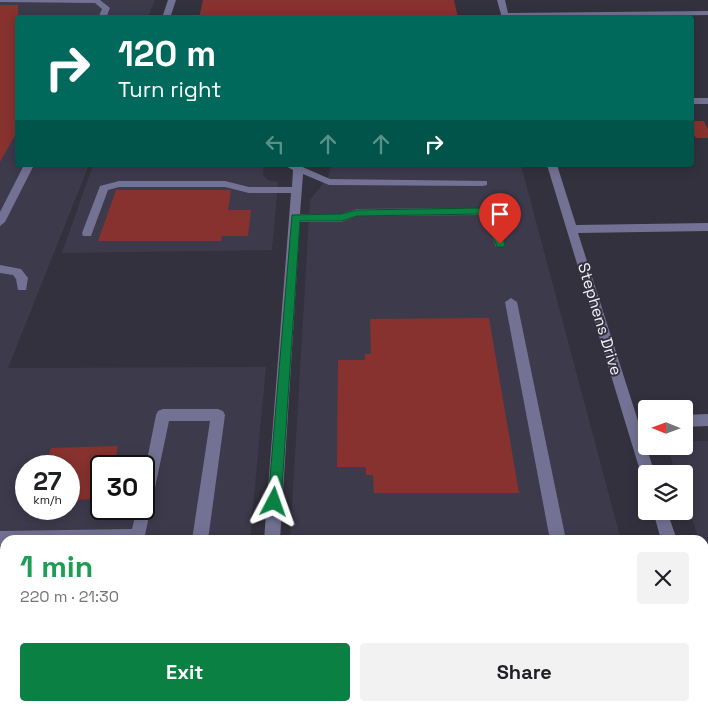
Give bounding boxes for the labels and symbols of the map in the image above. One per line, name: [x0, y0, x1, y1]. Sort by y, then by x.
pin: [479, 193, 521, 244]
street label: Stephens Drive: [573, 260, 627, 378]
north arrow: [638, 400, 692, 455]
speed limit sign: 30: [90, 455, 155, 520]
position arrow: [247, 475, 299, 527]

